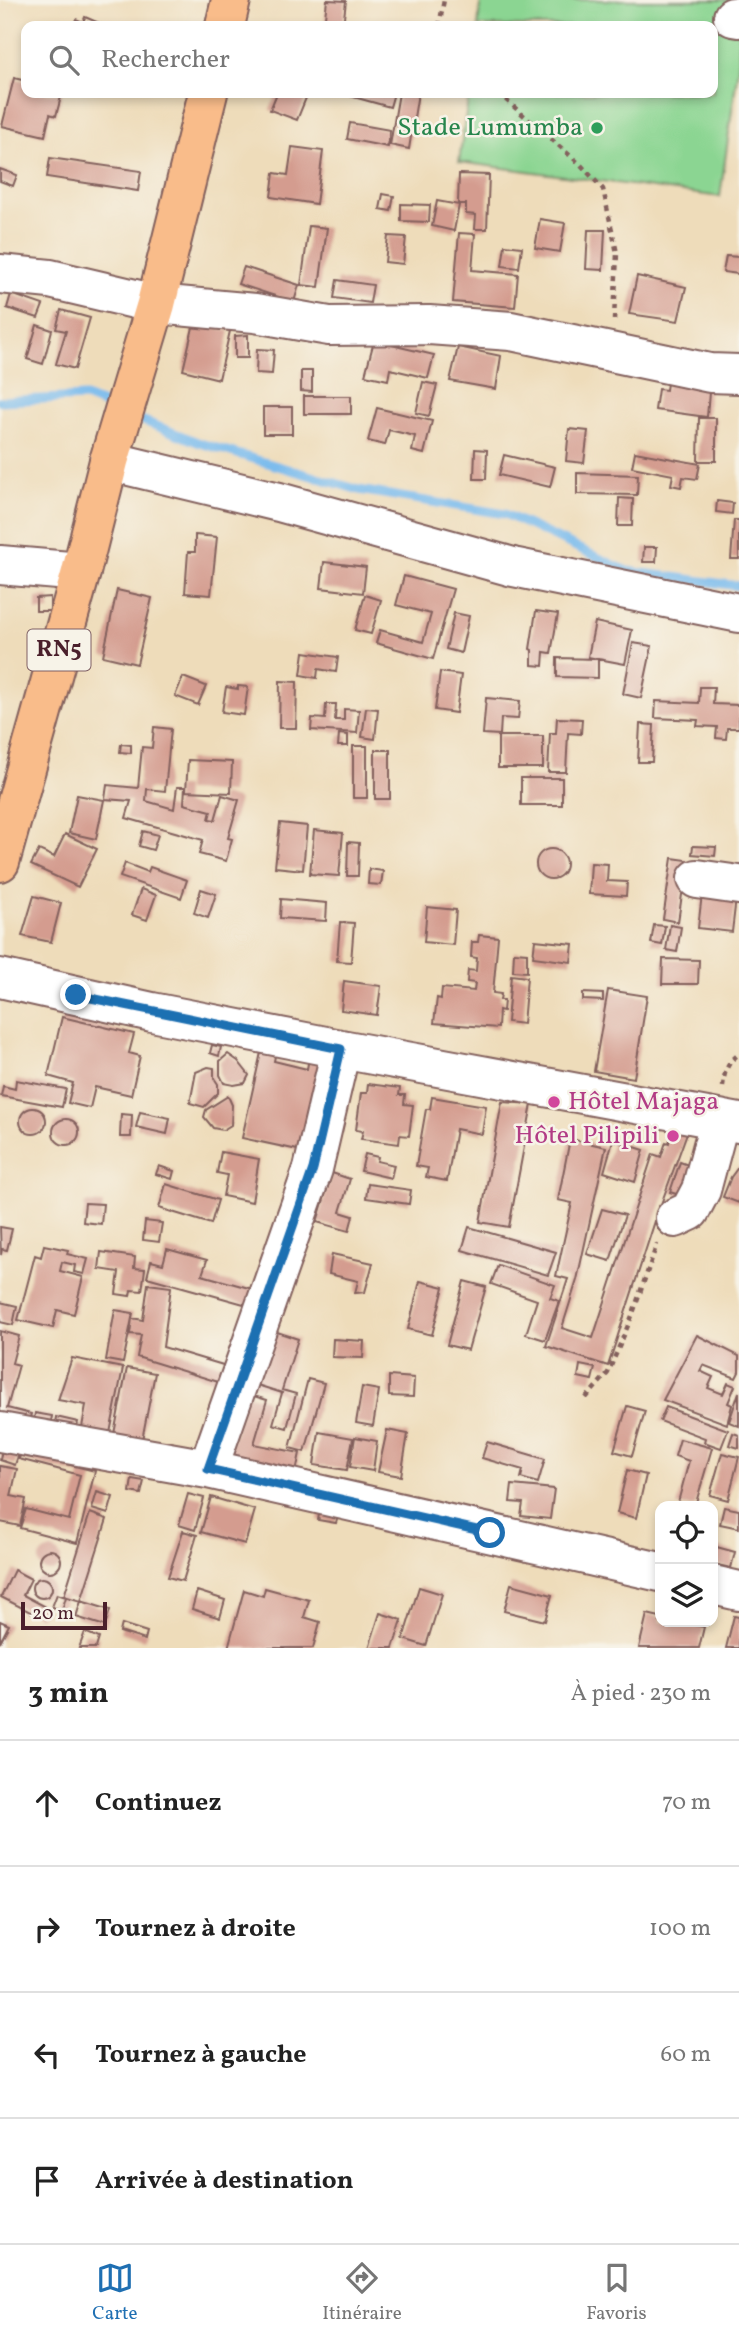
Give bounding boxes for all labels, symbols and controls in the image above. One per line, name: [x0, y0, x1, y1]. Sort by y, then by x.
search box: [21, 21, 718, 98]
icon: search: [45, 41, 83, 79]
text: Rechercher: [101, 42, 230, 78]
place label: Stade Lumumba: [397, 110, 583, 146]
marker: Stade Lumumba: [589, 120, 605, 136]
road number: RN5: [28, 630, 90, 670]
route end: [60, 979, 91, 1010]
place label: Hôtel Majaga: [568, 1084, 719, 1120]
marker: Hôtel Majaga: [546, 1094, 562, 1110]
place label: Hôtel Pilipili: [515, 1118, 659, 1154]
marker: Hôtel Pilipili: [665, 1128, 681, 1144]
map controls: [655, 1501, 718, 1627]
button: locate: [655, 1501, 718, 1564]
route start: [474, 1517, 505, 1548]
button: layers: [655, 1564, 718, 1627]
scale bar: [21, 1599, 107, 1631]
text: 20 m: [32, 1601, 74, 1627]
text: 3 min: [28, 1673, 109, 1715]
text: À pied · 230 m: [571, 1678, 711, 1710]
icon: ahead: [28, 1784, 66, 1822]
text: Continuez: [95, 1785, 221, 1821]
text: 70 m: [662, 1787, 711, 1819]
icon: right: [28, 1910, 66, 1948]
text: Tournez à droite: [95, 1911, 296, 1947]
text: 100 m: [649, 1913, 711, 1945]
icon: left: [28, 2036, 66, 2074]
text: Tournez à gauche: [95, 2037, 307, 2073]
text: 60 m: [661, 2039, 711, 2071]
icon: arrive: [28, 2162, 66, 2200]
text: Arrivée à destination: [95, 2163, 354, 2199]
tab: Carte: [92, 2259, 138, 2327]
tab: Itinéraire: [322, 2259, 402, 2327]
tab: Favoris: [586, 2259, 647, 2327]

